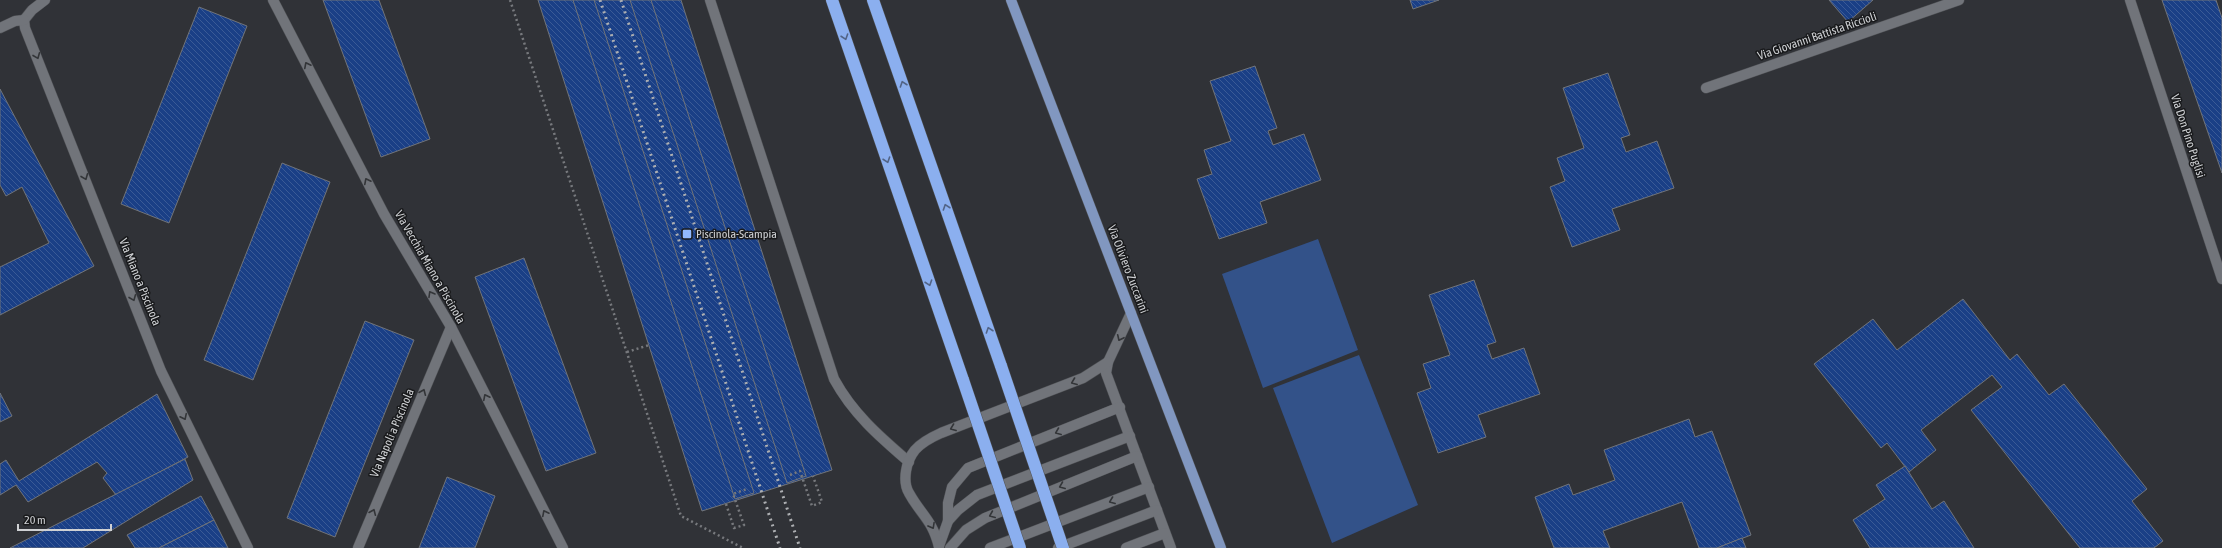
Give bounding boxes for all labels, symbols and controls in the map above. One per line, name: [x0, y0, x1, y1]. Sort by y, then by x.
street label: Via Giovanni Battista Riccioli: [1756, 9, 1878, 63]
one-way arrow: [840, 33, 848, 40]
one-way arrow: [32, 53, 40, 60]
one-way arrow: [304, 62, 312, 70]
one-way arrow: [899, 81, 907, 88]
street label: Via Don Pino Puglisi: [2168, 92, 2208, 180]
one-way arrow: [882, 156, 891, 163]
one-way arrow: [80, 174, 88, 181]
one-way arrow: [364, 178, 372, 185]
one-way arrow: [942, 203, 950, 210]
street label: Via Vecchia Miano a Piscinola: [392, 208, 468, 326]
street label: Via Oliviero Zuccarini: [1105, 223, 1151, 315]
place label: Piscinola-Scampia: [696, 227, 777, 241]
marker: Piscinola-Scampia: [681, 228, 693, 240]
street label: Via Miano a Piscinola: [116, 236, 164, 328]
one-way arrow: [925, 279, 933, 286]
one-way arrow: [428, 291, 435, 298]
one-way arrow: [128, 295, 136, 302]
one-way arrow: [985, 326, 993, 333]
one-way arrow: [1117, 333, 1125, 341]
one-way arrow: [1071, 377, 1078, 385]
street label: Via Napoli a Piscinola: [367, 387, 417, 479]
one-way arrow: [418, 389, 426, 397]
one-way arrow: [484, 394, 491, 402]
one-way arrow: [179, 413, 187, 421]
one-way arrow: [949, 424, 956, 432]
one-way arrow: [1054, 427, 1062, 435]
one-way arrow: [1059, 481, 1067, 489]
one-way arrow: [1109, 497, 1116, 505]
scale bar: [18, 506, 111, 532]
one-way arrow: [368, 509, 376, 517]
one-way arrow: [543, 510, 550, 517]
one-way arrow: [989, 510, 996, 518]
text: 20 m: [24, 513, 46, 527]
one-way arrow: [928, 522, 935, 529]

